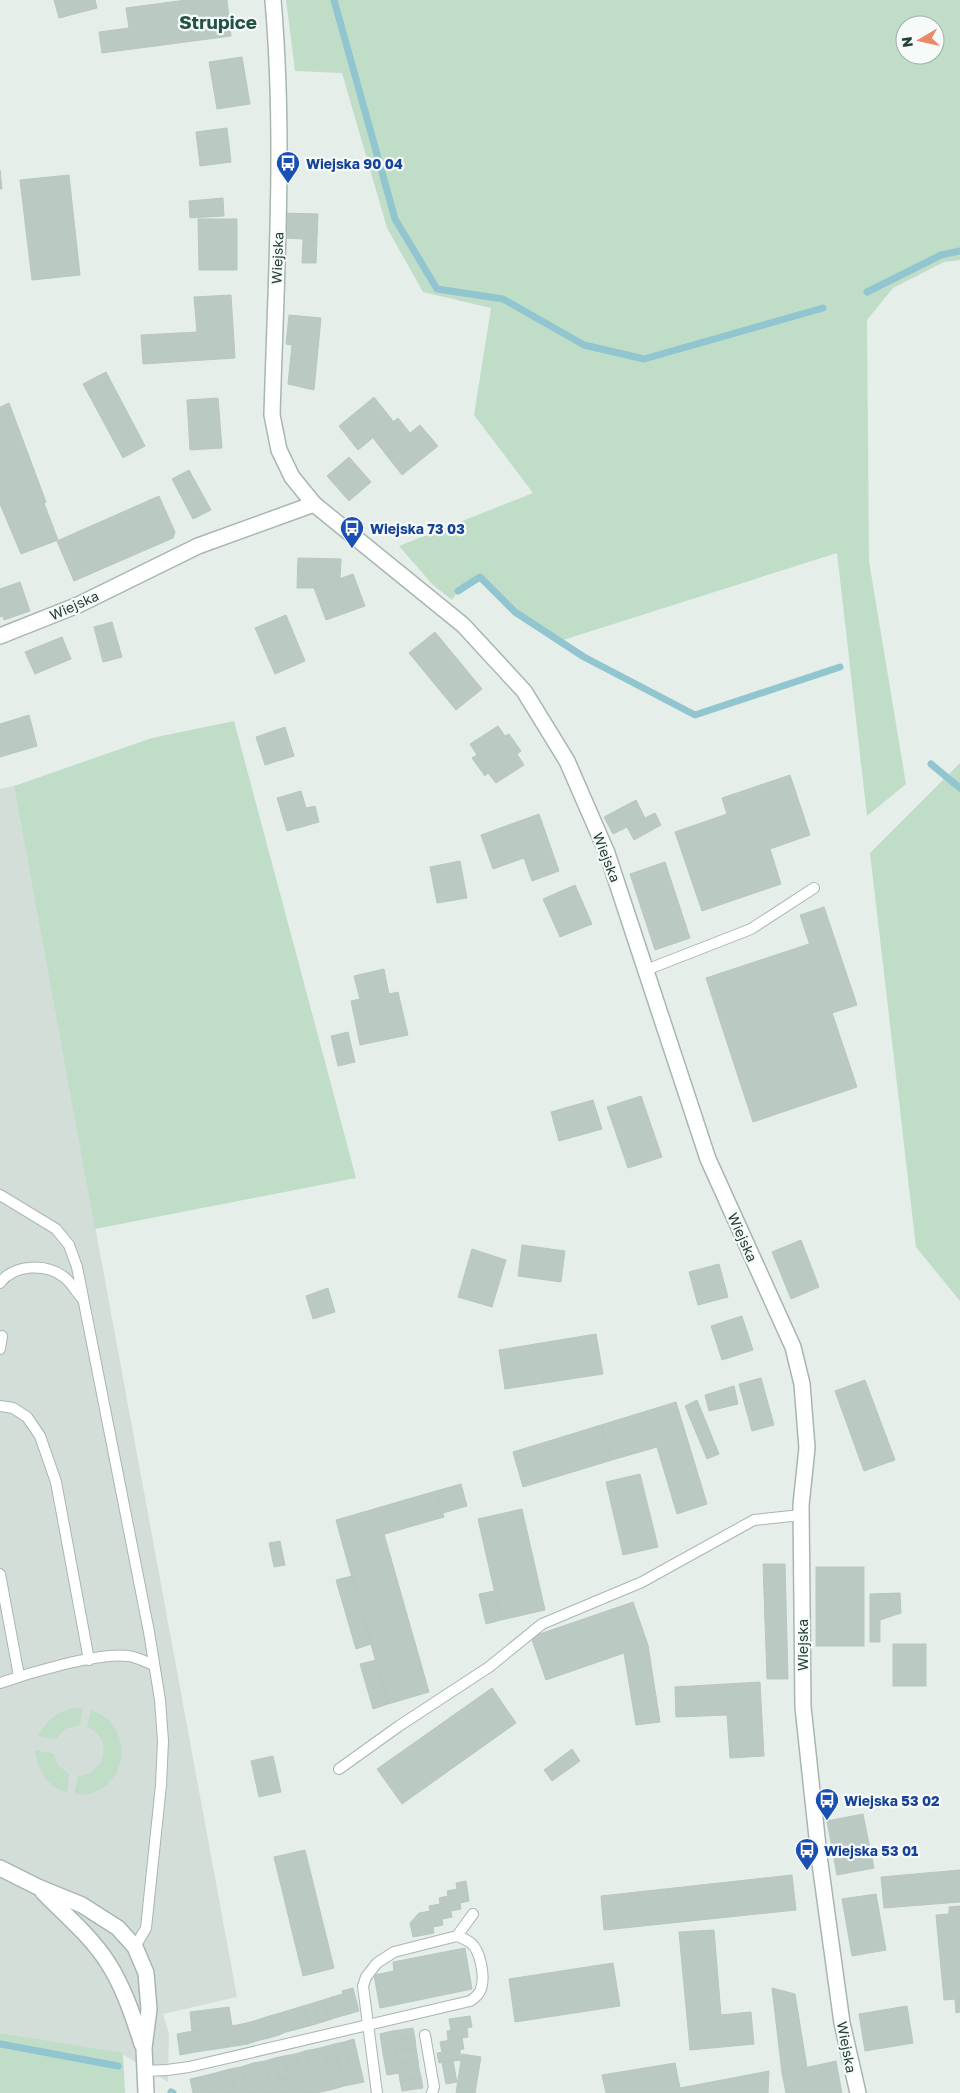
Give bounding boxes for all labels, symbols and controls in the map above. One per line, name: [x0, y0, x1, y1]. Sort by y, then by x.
district label: Strupice: [179, 10, 257, 33]
north arrow: [895, 15, 945, 65]
text: N: [897, 36, 916, 49]
bus stop icon: Wiejska 90 04: [275, 150, 301, 184]
place label: Wiejska 90 04: [306, 155, 403, 172]
street label: Wiejska: [268, 232, 286, 284]
bus stop icon: Wiejska 73 03: [339, 515, 365, 549]
place label: Wiejska 73 03: [370, 520, 465, 537]
street label: Wiejska: [47, 587, 101, 623]
street label: Wiejska: [590, 830, 624, 884]
street label: Wiejska: [725, 1210, 761, 1264]
street label: Wiejska: [794, 1619, 811, 1671]
bus stop icon: Wiejska 53 02: [814, 1787, 840, 1821]
place label: Wiejska 53 02: [844, 1792, 940, 1809]
bus stop icon: Wiejska 53 01: [794, 1837, 820, 1871]
place label: Wiejska 53 01: [824, 1842, 918, 1859]
street label: Wiejska: [834, 2020, 860, 2074]

